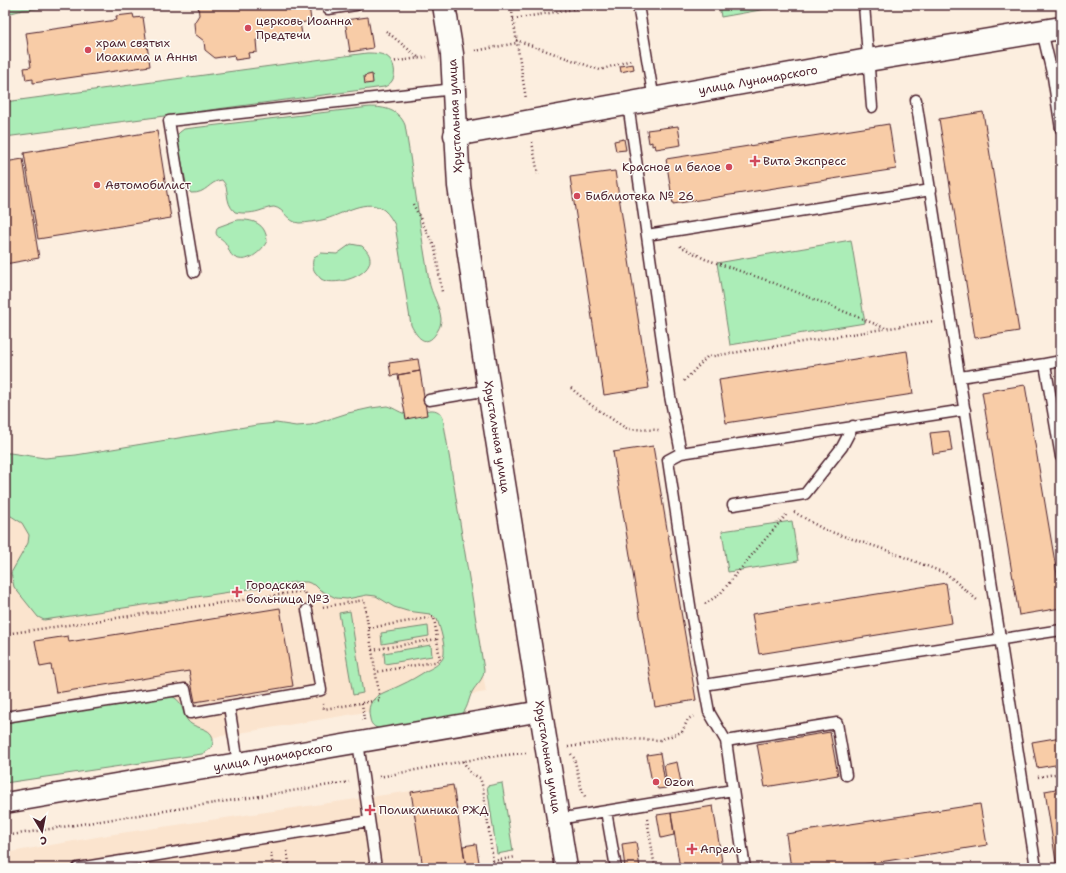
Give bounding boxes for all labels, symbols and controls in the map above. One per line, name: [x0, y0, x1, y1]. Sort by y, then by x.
place label: церковь Иоанна Предтечи: [256, 13, 352, 43]
marker: церковь Иоанна Предтечи: [243, 23, 253, 33]
place label: храм святых Иоакима и Анны: [96, 35, 198, 65]
marker: храм святых Иоакима и Анны: [83, 45, 93, 55]
street label: Хрустальная улица: [444, 58, 466, 173]
street label: улица Луначарского: [697, 62, 819, 98]
place label: Вита Экспресс: [763, 153, 846, 169]
marker: Вита Экспресс: [750, 156, 760, 166]
place label: Красное и белое: [622, 159, 721, 175]
marker: Красное и белое: [724, 162, 734, 172]
place label: Автомобилист: [105, 177, 192, 193]
marker: Автомобилист: [92, 180, 102, 190]
place label: Библиотека № 26: [585, 188, 694, 204]
marker: Библиотека № 26: [572, 191, 582, 201]
street label: Хрустальная улица: [480, 379, 514, 495]
place label: Городская больница №3: [246, 577, 330, 607]
marker: Городская больница №3: [231, 586, 243, 598]
street label: Хрустальная улица: [531, 699, 565, 815]
street label: улица Луначарского: [212, 739, 334, 775]
place label: Ozon: [664, 774, 694, 790]
marker: Ozon: [651, 777, 661, 787]
place label: Поликлиника РЖД: [379, 802, 489, 818]
marker: Поликлиника РЖД: [364, 804, 376, 816]
north arrow: [22, 811, 62, 851]
text: С: [39, 832, 48, 848]
place label: Апрель: [700, 841, 742, 857]
marker: Апрель: [687, 844, 697, 854]

